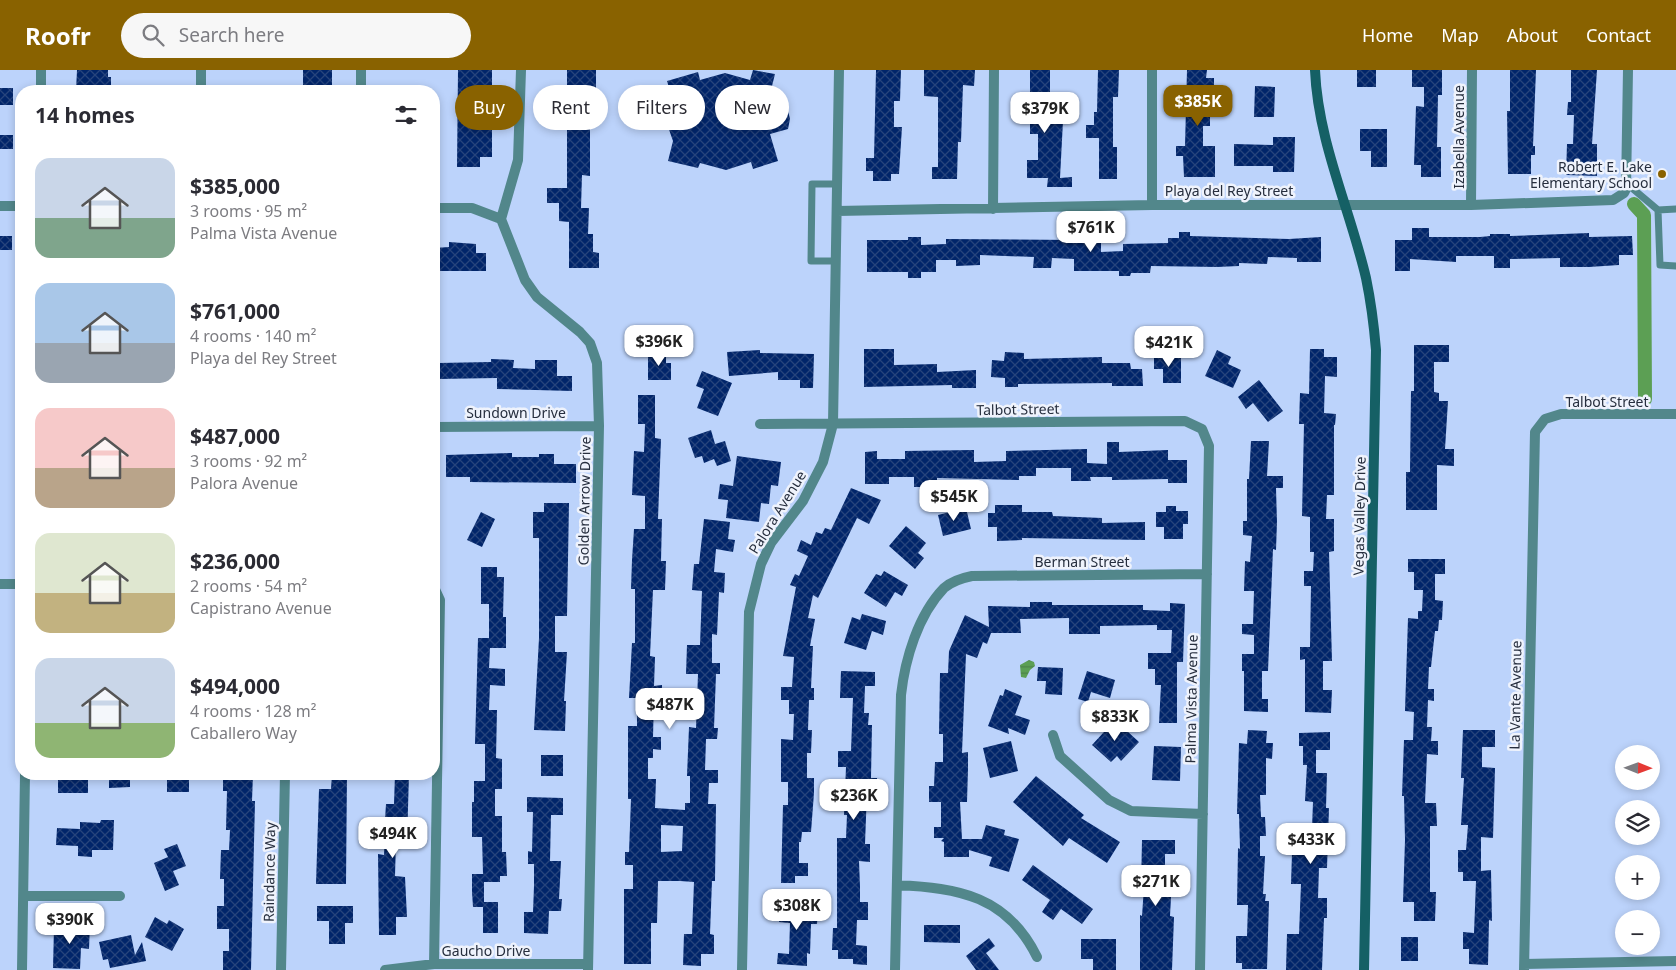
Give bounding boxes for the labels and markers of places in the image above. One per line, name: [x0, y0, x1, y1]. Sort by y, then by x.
pin: $385K: [1163, 85, 1233, 127]
pin: $379K: [1010, 92, 1080, 134]
place label: Robert E. Lake Elementary School: [1530, 157, 1652, 192]
marker: Robert E. Lake Elementary School: [1656, 168, 1668, 180]
pin: $761K: [1056, 210, 1126, 253]
pin: $396K: [624, 324, 694, 367]
pin: $421K: [1134, 326, 1204, 368]
pin: $545K: [919, 480, 989, 522]
pin: $487K: [635, 688, 705, 730]
pin: $833K: [1080, 700, 1150, 742]
pin: $236K: [819, 778, 889, 821]
pin: $494K: [358, 816, 428, 859]
pin: $433K: [1276, 822, 1346, 865]
pin: $271K: [1121, 864, 1191, 907]
pin: $308K: [762, 888, 832, 931]
pin: $390K: [35, 902, 105, 945]

